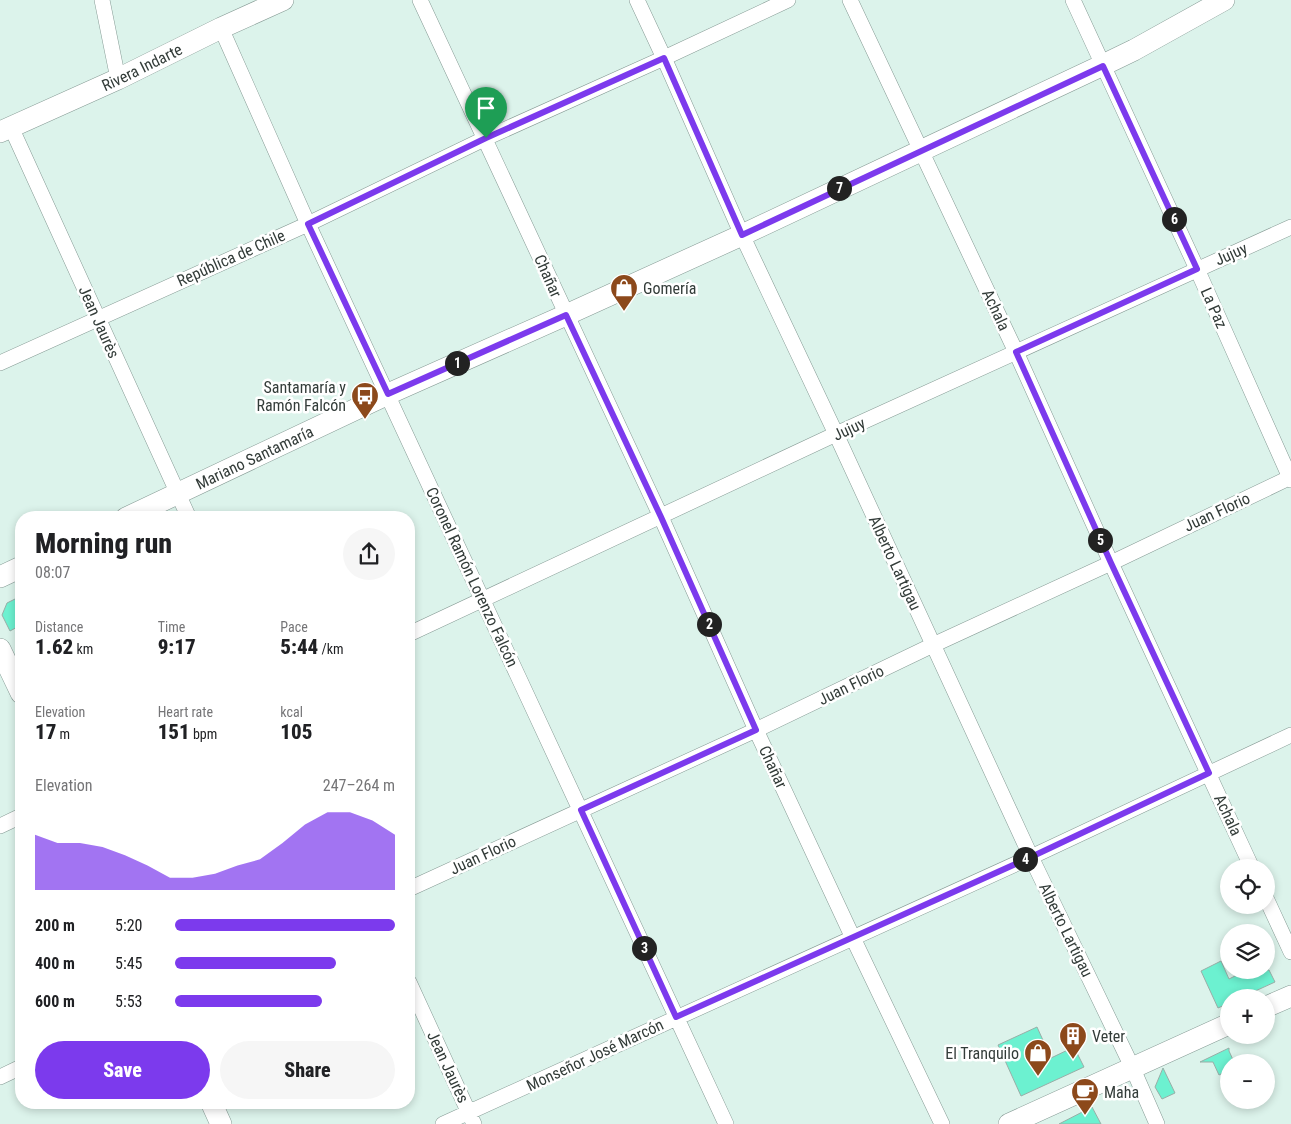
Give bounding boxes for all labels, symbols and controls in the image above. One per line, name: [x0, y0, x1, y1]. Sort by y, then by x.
street label: Rivera Indarte: [99, 39, 185, 95]
pin: [465, 87, 507, 138]
icon: arrive: [472, 94, 500, 122]
pin: 7: [826, 176, 852, 200]
text: 7: [836, 180, 843, 196]
pin: 6: [1162, 206, 1186, 232]
text: 6: [1171, 211, 1178, 227]
street label: República de Chile: [174, 226, 288, 290]
street label: Jujuy: [1212, 238, 1250, 269]
street label: Chañar: [530, 252, 566, 300]
shop icon: Gomería: [609, 273, 639, 312]
place label: Gomería: [643, 279, 696, 298]
street label: Jean Jaurès: [75, 283, 123, 361]
street label: La Paz: [1197, 285, 1231, 331]
street label: Achala: [978, 286, 1014, 334]
pin: 1: [444, 350, 470, 376]
text: 1: [454, 355, 461, 371]
place label: Santamaría y Ramón Falcón: [256, 378, 346, 415]
bus stop icon: Santamaría y Ramón Falcón: [350, 381, 380, 420]
street label: Jujuy: [830, 413, 868, 445]
street label: Mariano Santamaría: [193, 421, 316, 493]
street label: Coronel Ramón Lorenzo Falcón: [422, 484, 522, 670]
street label: Juan Florio: [1181, 488, 1253, 536]
street label: Alberto Lartigau: [865, 513, 925, 613]
text: Morning run: [35, 527, 172, 560]
button: share: [343, 528, 395, 580]
pin: 5: [1088, 528, 1112, 552]
text: 5: [1097, 532, 1104, 548]
text: 08:07: [35, 563, 70, 582]
pin: 2: [696, 612, 722, 636]
text: 2: [706, 616, 713, 632]
text: Distance: [35, 619, 83, 635]
text: Time: [158, 619, 185, 635]
text: Pace: [280, 619, 308, 635]
text: 1.62: [35, 635, 73, 659]
text: 9:17: [158, 635, 196, 659]
text: 5:44: [280, 635, 318, 659]
text: km: [73, 641, 93, 657]
text: /km: [318, 641, 344, 657]
street label: Juan Florio: [815, 661, 887, 709]
text: Elevation: [35, 704, 85, 720]
text: Heart rate: [158, 704, 213, 720]
text: kcal: [280, 704, 303, 720]
text: 17: [35, 720, 56, 744]
text: 151: [158, 720, 190, 744]
text: 105: [280, 720, 312, 744]
text: m: [56, 726, 70, 742]
text: bpm: [190, 726, 217, 742]
street label: Chañar: [755, 743, 791, 791]
text: Elevation: [35, 776, 93, 795]
text: 247–264 m: [323, 776, 395, 795]
street label: Achala: [1210, 791, 1246, 839]
street label: Juan Florio: [447, 831, 519, 879]
pin: 4: [1012, 846, 1038, 872]
text: 4: [1022, 851, 1029, 867]
map controls: [1220, 859, 1275, 1109]
button: locate: [1220, 859, 1275, 914]
street label: Alberto Lartigau: [1035, 880, 1097, 980]
text: 200 m: [35, 916, 75, 935]
text: 5:20: [115, 916, 142, 935]
button: layers: [1220, 924, 1275, 979]
pin: 3: [632, 936, 656, 960]
text: 3: [641, 940, 648, 956]
text: 400 m: [35, 954, 75, 973]
text: 5:45: [115, 954, 142, 973]
button: +: [1220, 989, 1275, 1044]
text: 600 m: [35, 992, 75, 1011]
text: 5:53: [115, 992, 142, 1011]
street label: Monseñor José Marcón: [524, 1015, 666, 1095]
building icon: Veter: [1058, 1021, 1088, 1060]
place label: Veter: [1092, 1027, 1125, 1046]
street label: Jean Jaurès: [423, 1028, 473, 1106]
shop icon: El Tranquilo: [1023, 1038, 1053, 1077]
button: Save: [35, 1041, 210, 1099]
button: Share: [220, 1041, 395, 1099]
place label: El Tranquilo: [945, 1044, 1019, 1063]
button: −: [1220, 1054, 1275, 1109]
cafe icon: Maha: [1070, 1077, 1100, 1116]
place label: Maha: [1104, 1083, 1139, 1102]

